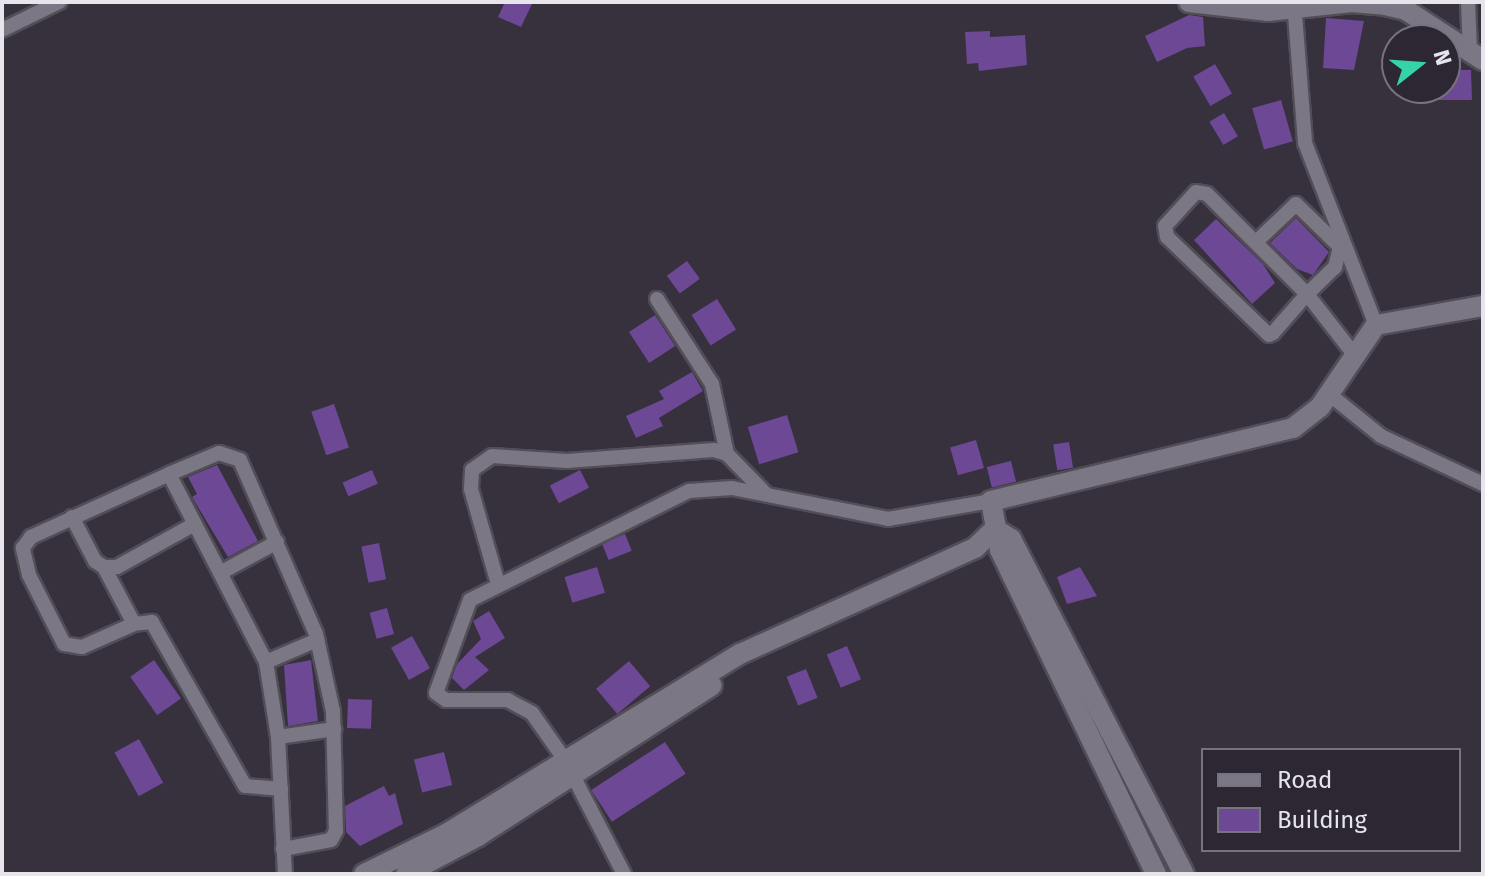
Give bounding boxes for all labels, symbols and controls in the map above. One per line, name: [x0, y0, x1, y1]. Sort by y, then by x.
north arrow: [1381, 24, 1461, 104]
text: N: [1427, 46, 1458, 68]
legend: [1201, 748, 1461, 852]
text: Road: [1277, 766, 1332, 794]
text: Building: [1277, 806, 1367, 834]

